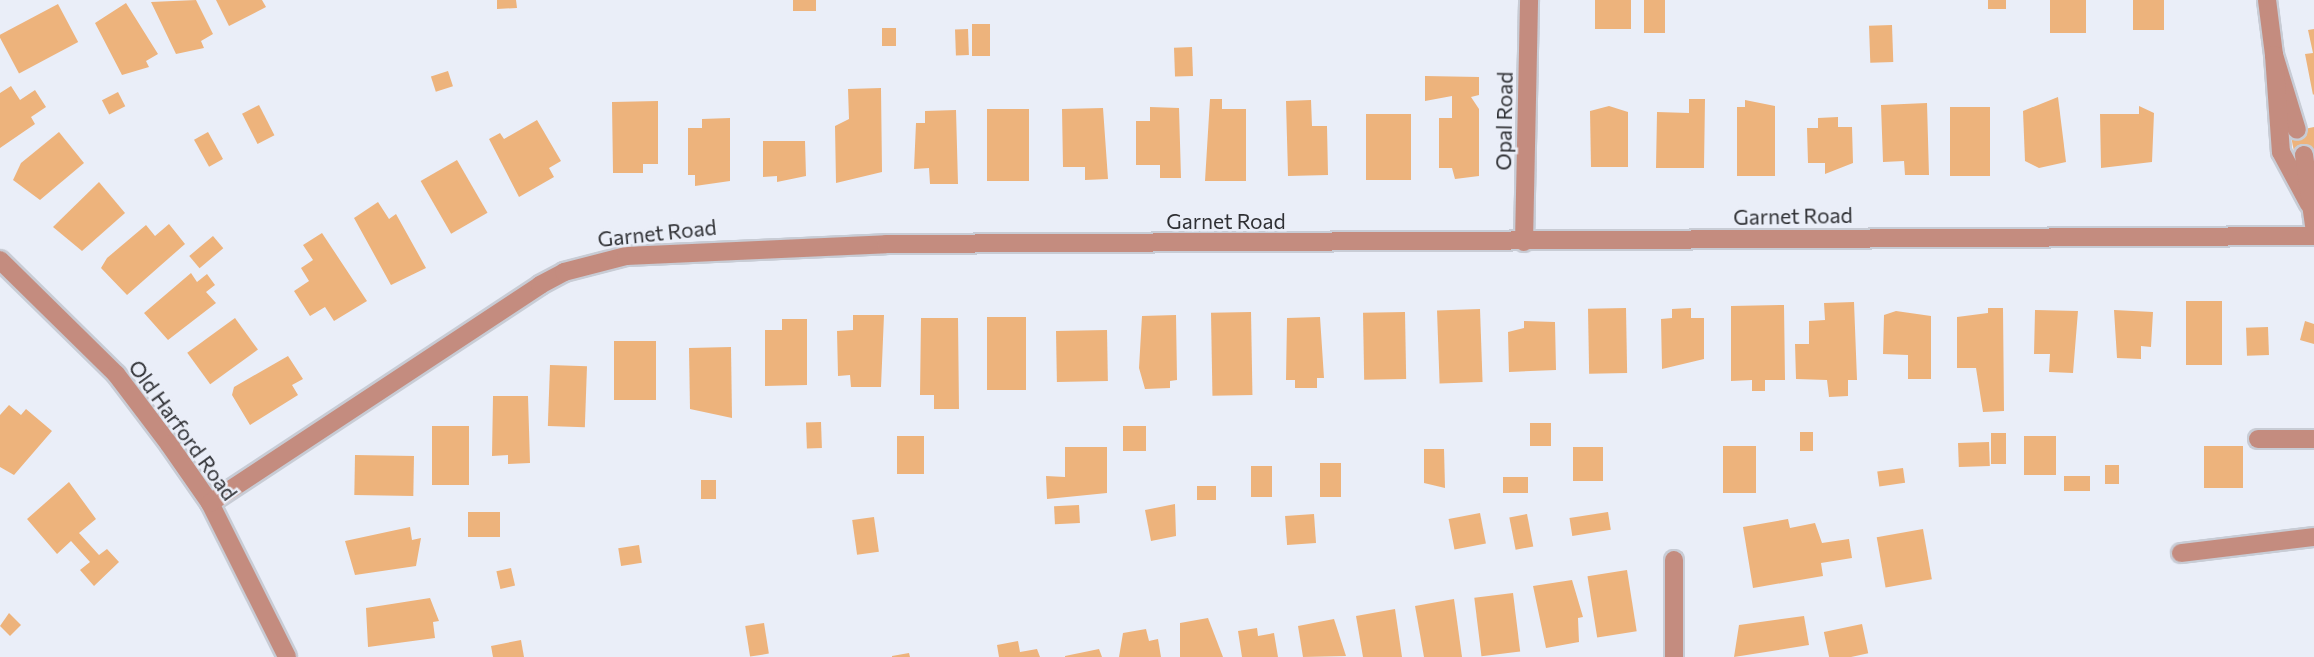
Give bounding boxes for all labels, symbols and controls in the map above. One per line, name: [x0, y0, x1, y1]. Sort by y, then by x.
street label: Opal Road: [1491, 71, 1517, 171]
street label: Garnet Road: [1733, 202, 1853, 230]
street label: Garnet Road: [1166, 208, 1286, 234]
street label: Garnet Road: [596, 214, 718, 252]
street label: Old Harford Road: [124, 355, 242, 505]

